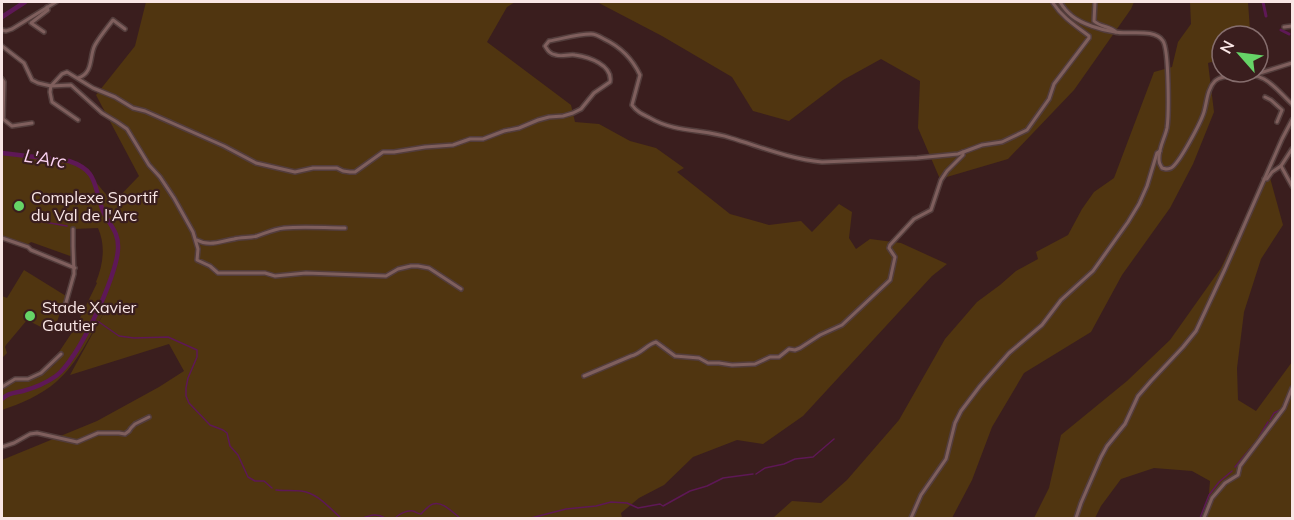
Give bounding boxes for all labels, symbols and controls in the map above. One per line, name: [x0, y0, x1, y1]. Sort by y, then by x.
north arrow: [1210, 24, 1270, 84]
text: N: [1215, 37, 1238, 57]
water label: L'Arc: [22, 144, 68, 173]
place label: Complexe Sportif du Val de l'Arc: [31, 187, 158, 225]
marker: Complexe Sportif du Val de l'Arc: [12, 199, 26, 213]
place label: Stade Xavier Gautier: [42, 297, 137, 335]
marker: Stade Xavier Gautier: [23, 309, 37, 323]

